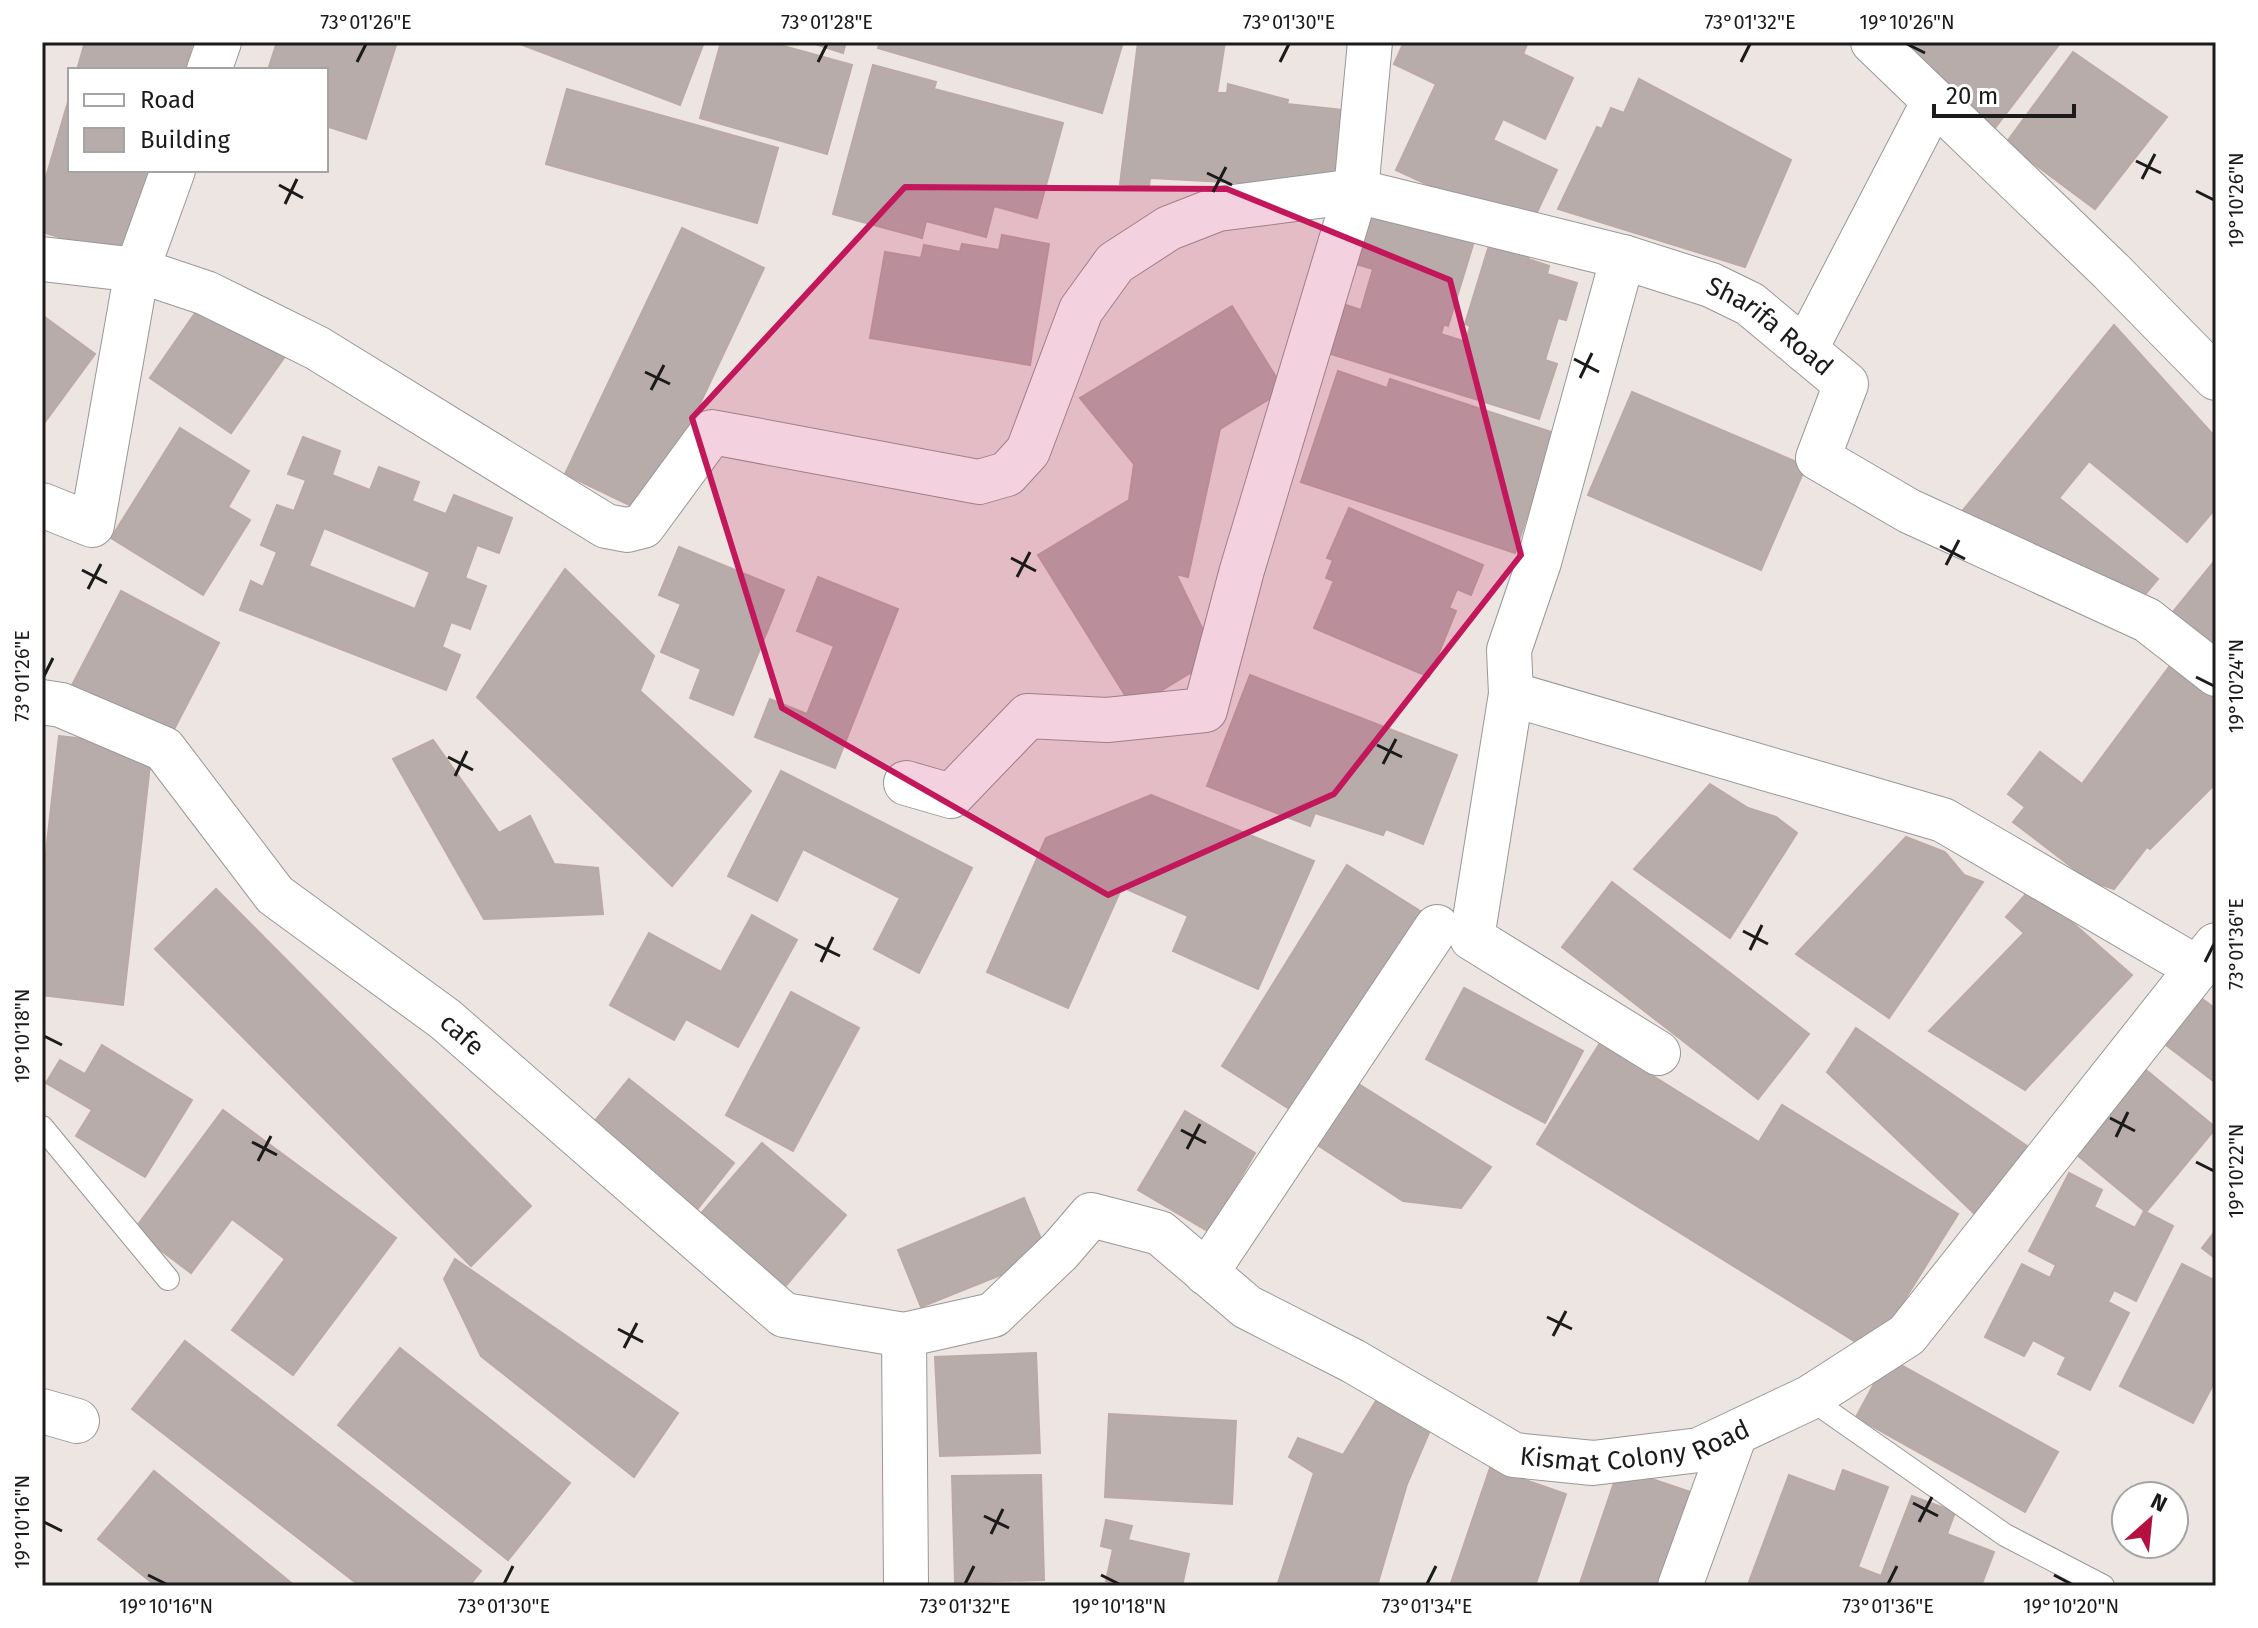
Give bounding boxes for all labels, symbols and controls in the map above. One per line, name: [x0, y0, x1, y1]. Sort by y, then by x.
text: 73°01'26"E: [320, 10, 412, 34]
text: 73°01'28"E: [781, 10, 873, 34]
text: 73°01'30"E: [1243, 10, 1335, 34]
text: 73°01'32"E: [1704, 10, 1796, 34]
text: 19°10'26"N: [1859, 10, 1955, 34]
legend: [68, 68, 328, 172]
scale bar: [1934, 68, 2074, 118]
text: 20 m: [1946, 82, 1998, 110]
text: Road: [140, 86, 195, 114]
text: Building: [140, 126, 230, 154]
text: 19°10'26"N: [2224, 152, 2248, 248]
street label: Sharifa Road: [1701, 270, 1839, 382]
text: 73°01'26"E: [10, 630, 34, 722]
text: 19°10'24"N: [2224, 639, 2248, 733]
text: 73°01'36"E: [2224, 898, 2248, 990]
text: 19°10'18"N: [10, 989, 34, 1083]
street label: cafe: [434, 1006, 491, 1062]
text: 19°10'22"N: [2224, 1123, 2248, 1219]
street label: Kismat Colony Road: [1518, 1413, 1754, 1479]
text: 19°10'16"N: [10, 1475, 34, 1569]
north arrow: [2110, 1480, 2190, 1560]
text: N: [2146, 1487, 2171, 1518]
text: 19°10'16"N: [119, 1594, 213, 1618]
text: 73°01'30"E: [458, 1594, 550, 1618]
text: 73°01'32"E: [919, 1594, 1011, 1618]
text: 19°10'18"N: [1072, 1594, 1166, 1618]
text: 73°01'34"E: [1381, 1594, 1473, 1618]
text: 73°01'36"E: [1842, 1594, 1934, 1618]
text: 19°10'20"N: [2023, 1594, 2119, 1618]

